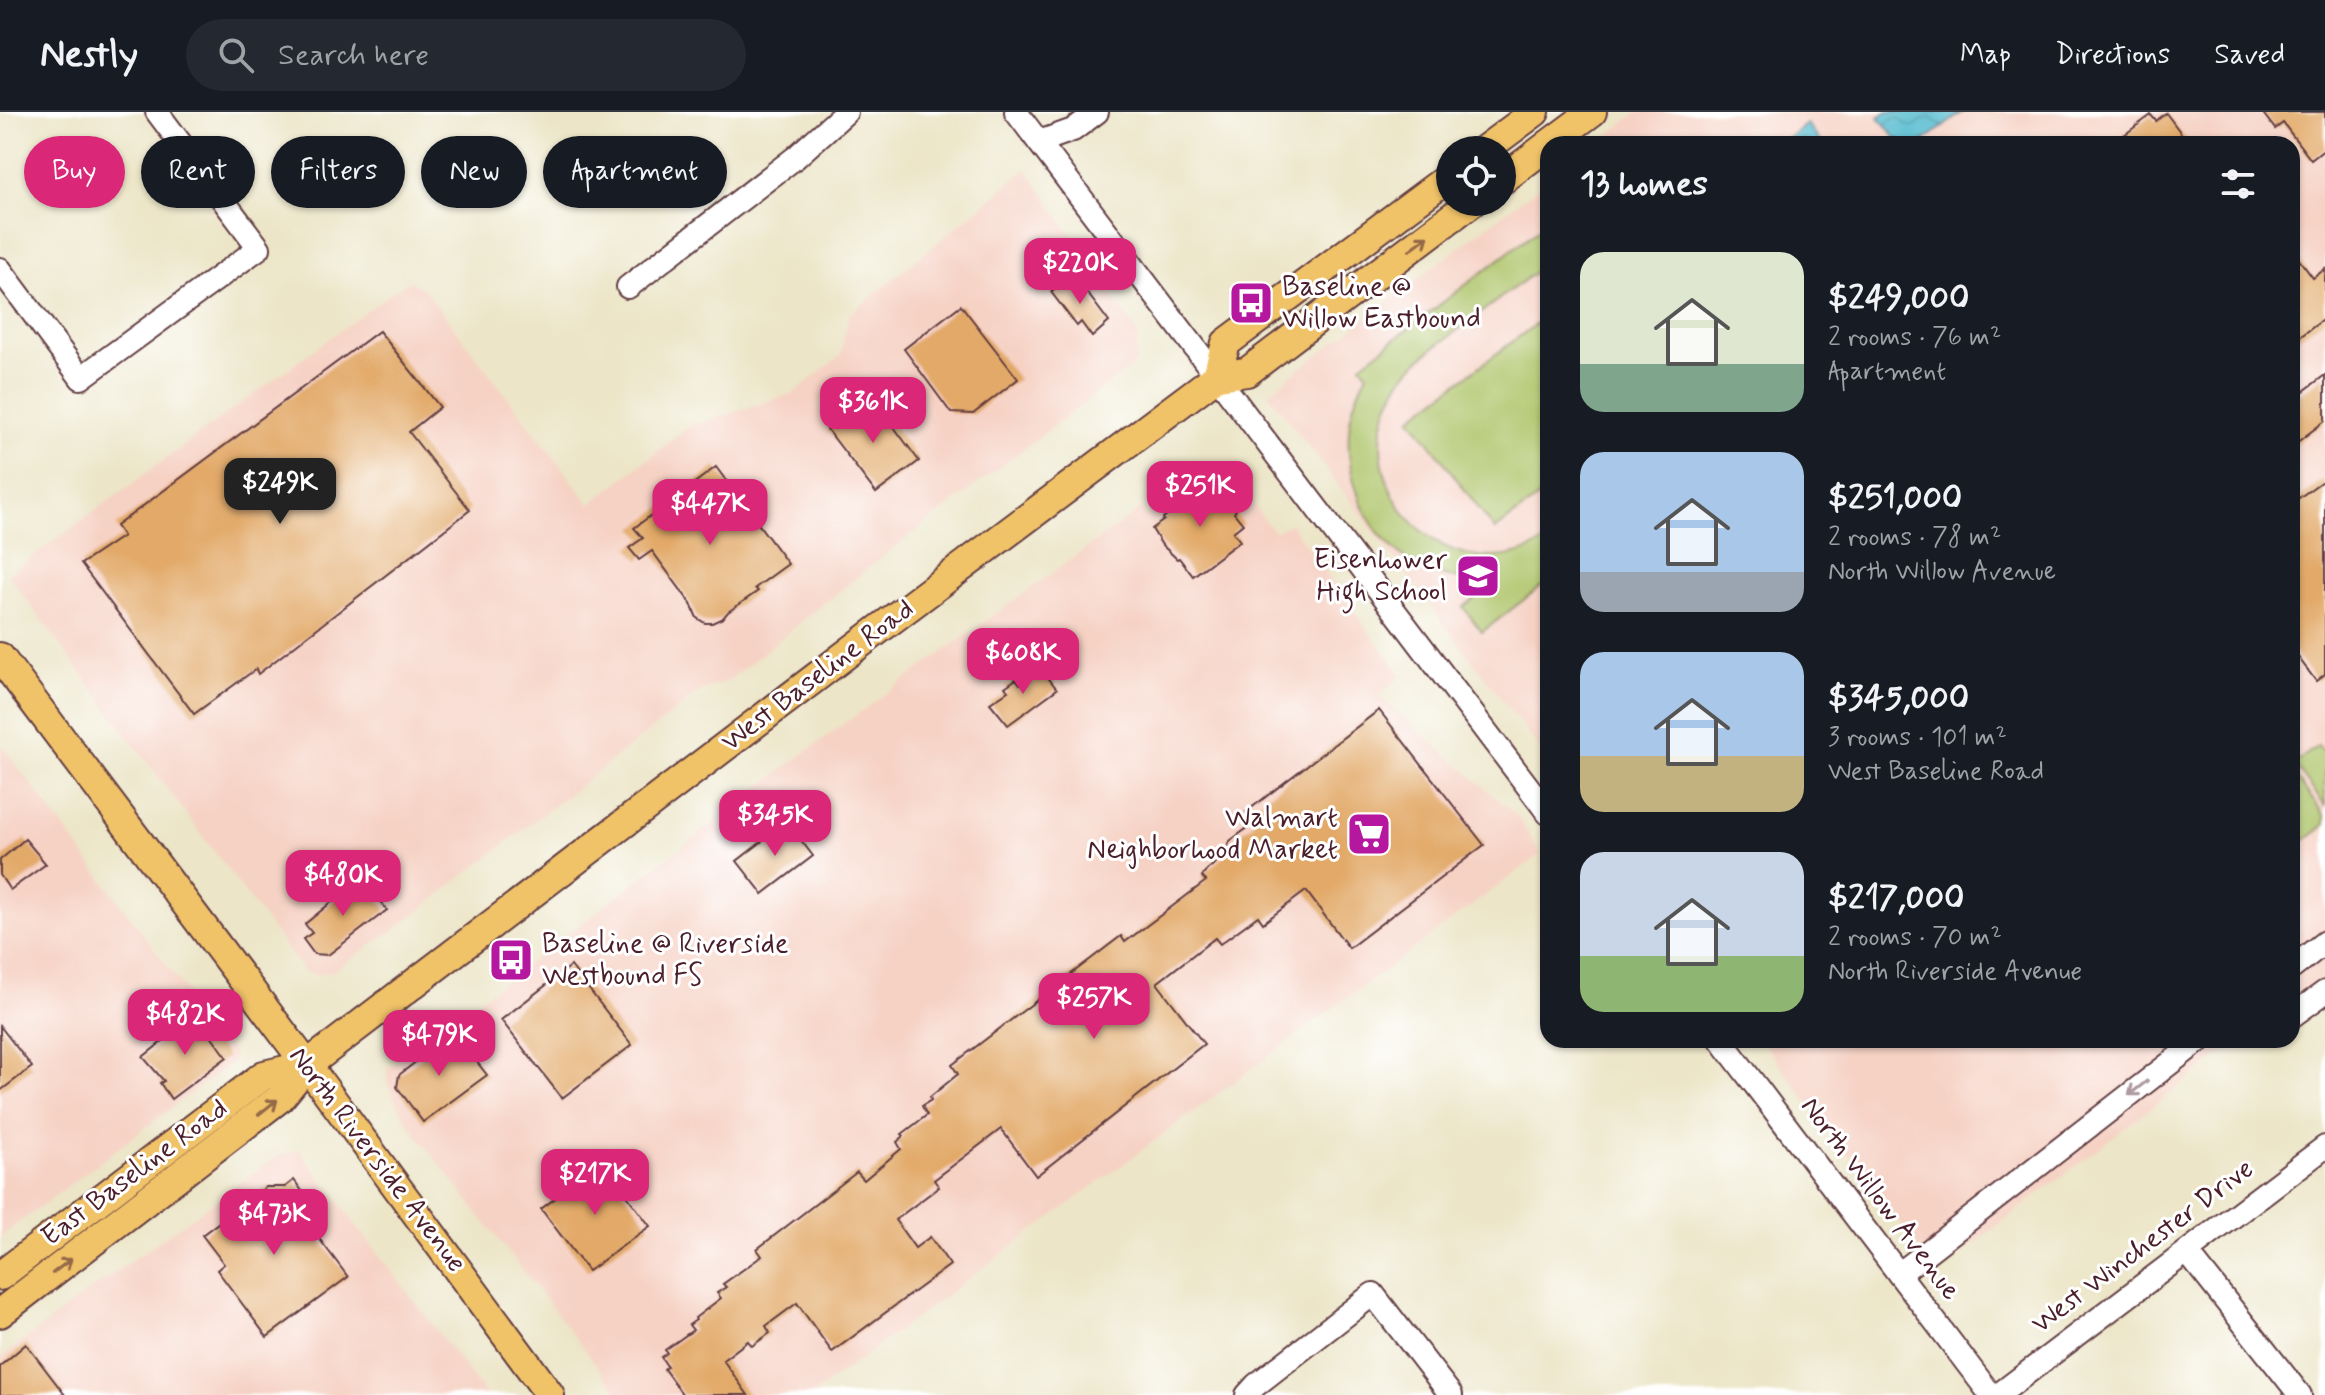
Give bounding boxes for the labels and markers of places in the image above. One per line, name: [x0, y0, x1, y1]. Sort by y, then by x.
pin: $220K: [1024, 238, 1136, 306]
place label: Baseline @ Willow Eastbound: [1282, 269, 1481, 338]
bus stop icon: Baseline @ Willow Eastbound: [1227, 279, 1275, 327]
pin: $361K: [817, 377, 929, 445]
pin: $249K: [224, 458, 336, 526]
pin: $251K: [1144, 461, 1256, 529]
pin: $447K: [654, 479, 766, 547]
place label: Eisenhower High School: [1314, 542, 1447, 614]
school or university icon: Eisenhower High School: [1454, 552, 1502, 600]
pin: $608K: [967, 628, 1079, 696]
pin: $345K: [719, 790, 831, 858]
place label: Walmart Neighborhood Market: [1087, 800, 1338, 869]
supermarket icon: Walmart Neighborhood Market: [1345, 810, 1393, 858]
pin: $480K: [287, 850, 399, 918]
place label: Baseline @ Riverside Westbound FS: [542, 926, 789, 995]
bus stop icon: Baseline @ Riverside Westbound FS: [487, 936, 535, 984]
pin: $257K: [1038, 973, 1150, 1041]
pin: $482K: [129, 989, 241, 1057]
pin: $479K: [383, 1010, 495, 1078]
pin: $217K: [539, 1149, 651, 1217]
pin: $473K: [218, 1189, 330, 1257]

